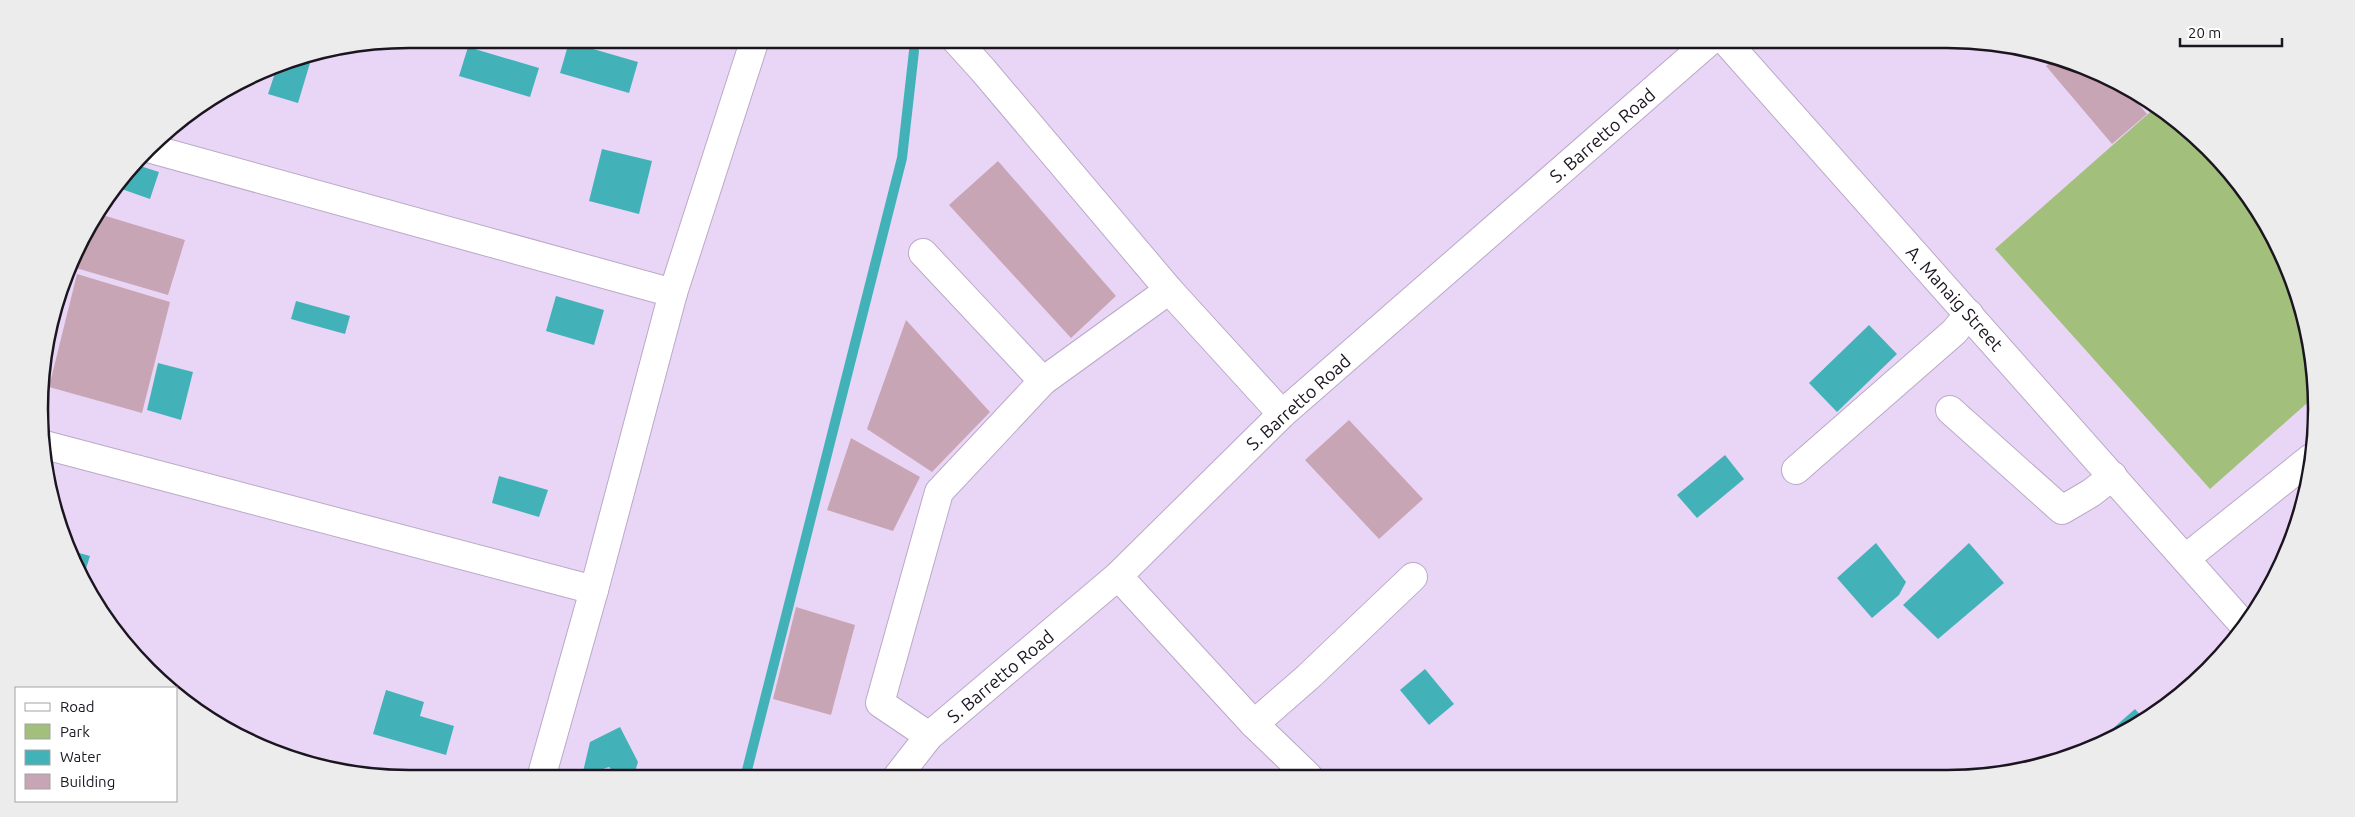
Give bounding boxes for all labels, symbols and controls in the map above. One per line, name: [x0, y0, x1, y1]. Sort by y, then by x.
scale bar: [2180, 15, 2282, 47]
text: 20 m: [2188, 24, 2221, 41]
street label: S. Barretto Road: [1545, 84, 1659, 186]
street label: A. Manaig Street: [1903, 241, 2007, 355]
street label: S. Barretto Road: [1242, 350, 1354, 454]
street label: S. Barretto Road: [943, 626, 1057, 726]
legend: [15, 687, 178, 802]
text: Road: [60, 698, 95, 715]
text: Park: [60, 723, 90, 740]
text: Water: [60, 748, 101, 765]
text: Building: [60, 773, 115, 790]

